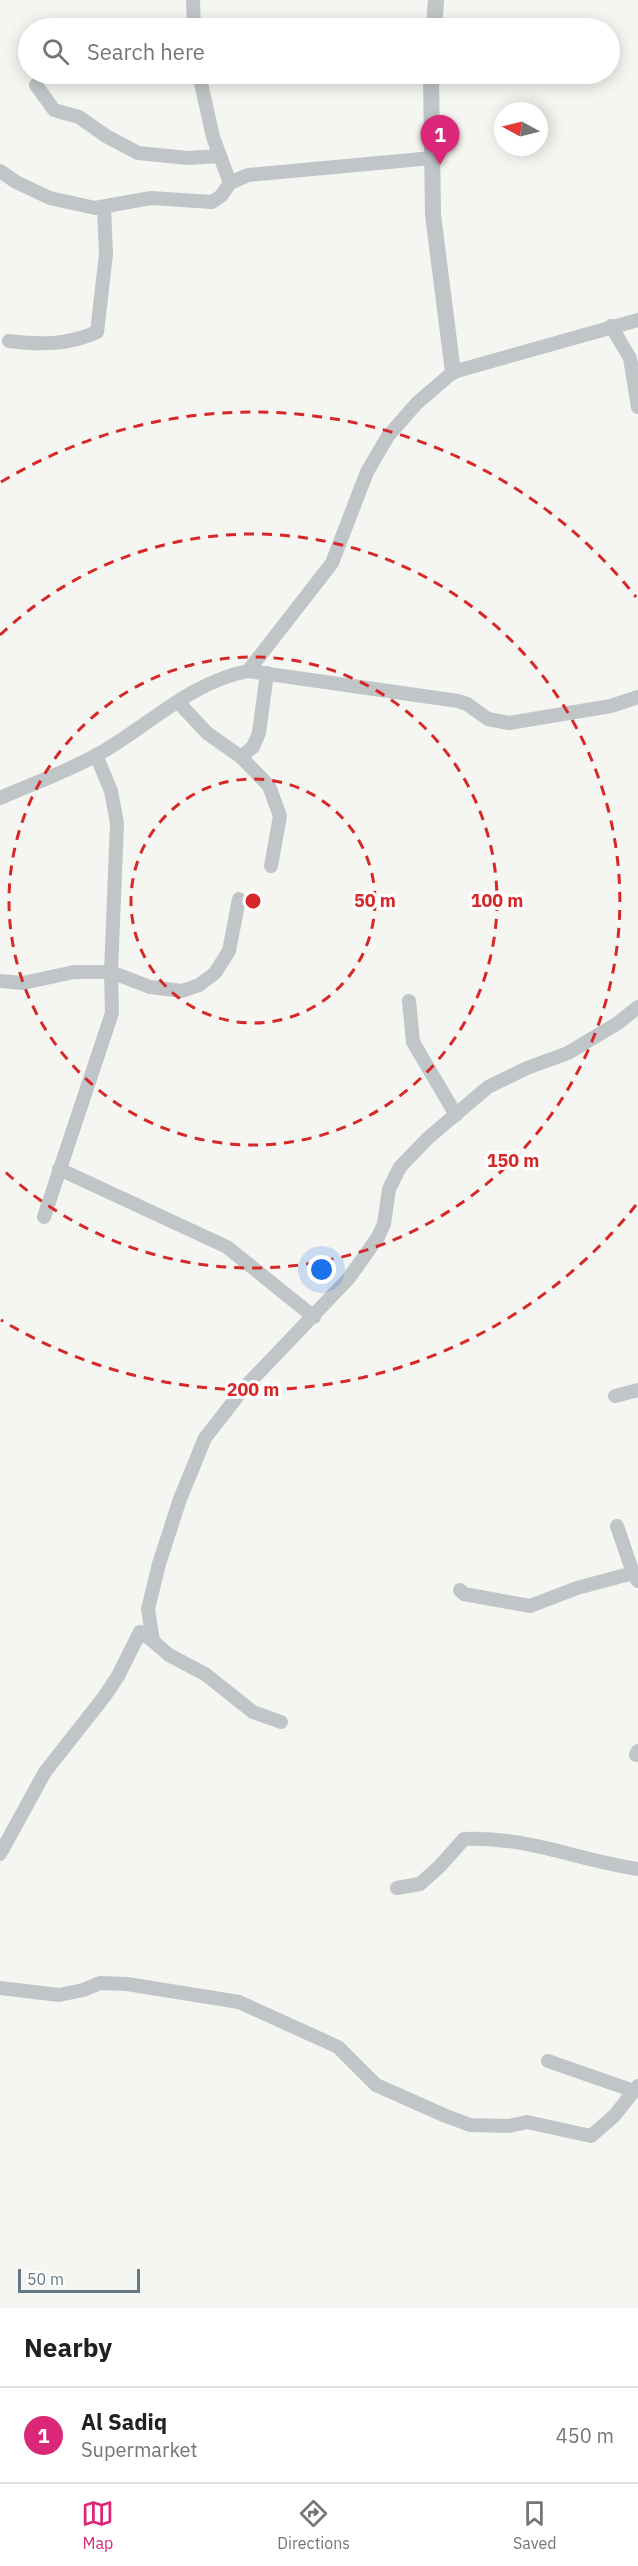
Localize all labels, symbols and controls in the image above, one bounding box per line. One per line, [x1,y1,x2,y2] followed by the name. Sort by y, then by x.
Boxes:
[18,18,620,84] search box
[39,35,72,68] icon: search
[87,37,205,66] text: Search here
[494,102,548,156] north arrow
[420,116,460,165] pin: 1
[354,889,396,912] text: 50 m
[471,889,523,912] text: 100 m
[243,891,263,911] centre of rings
[487,1149,539,1172] text: 150 m
[307,1255,336,1284] your location
[227,1378,279,1401] text: 200 m
[18,2266,140,2294] scale bar
[27,2269,64,2289] text: 50 m
[24,2330,112,2364] text: Nearby
[81,2407,167,2436] text: Al Sadiq
[38,2422,50,2449] text: 1
[556,2422,614,2449] text: 450 m
[81,2436,198,2463] text: Supermarket
[81,2497,114,2553] tab: Map
[277,2497,350,2553] tab: Directions
[513,2497,557,2553] tab: Saved

